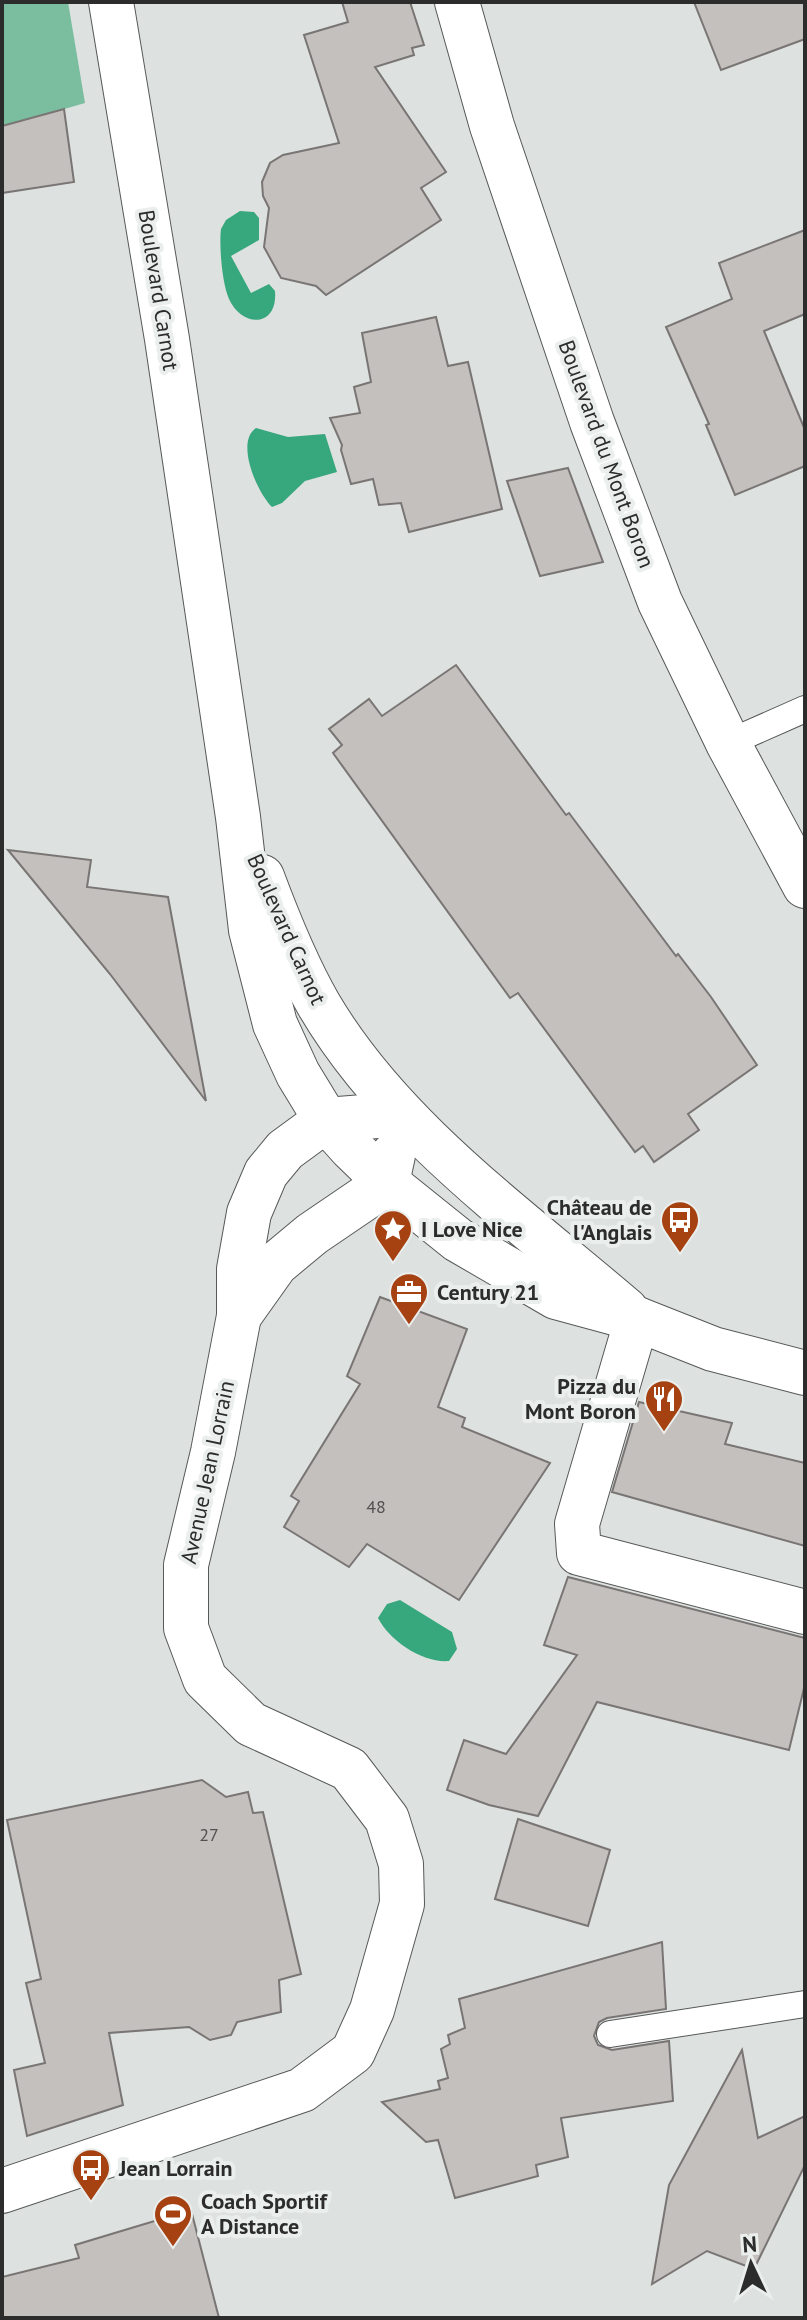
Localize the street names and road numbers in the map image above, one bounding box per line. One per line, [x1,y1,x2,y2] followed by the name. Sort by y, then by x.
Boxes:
[132,208,186,373] street label: Boulevard Carnot
[553,336,661,572] street label: Boulevard du Mont Boron
[241,849,333,1009] street label: Boulevard Carnot
[174,1378,240,1566] street label: Avenue Jean Lorrain

